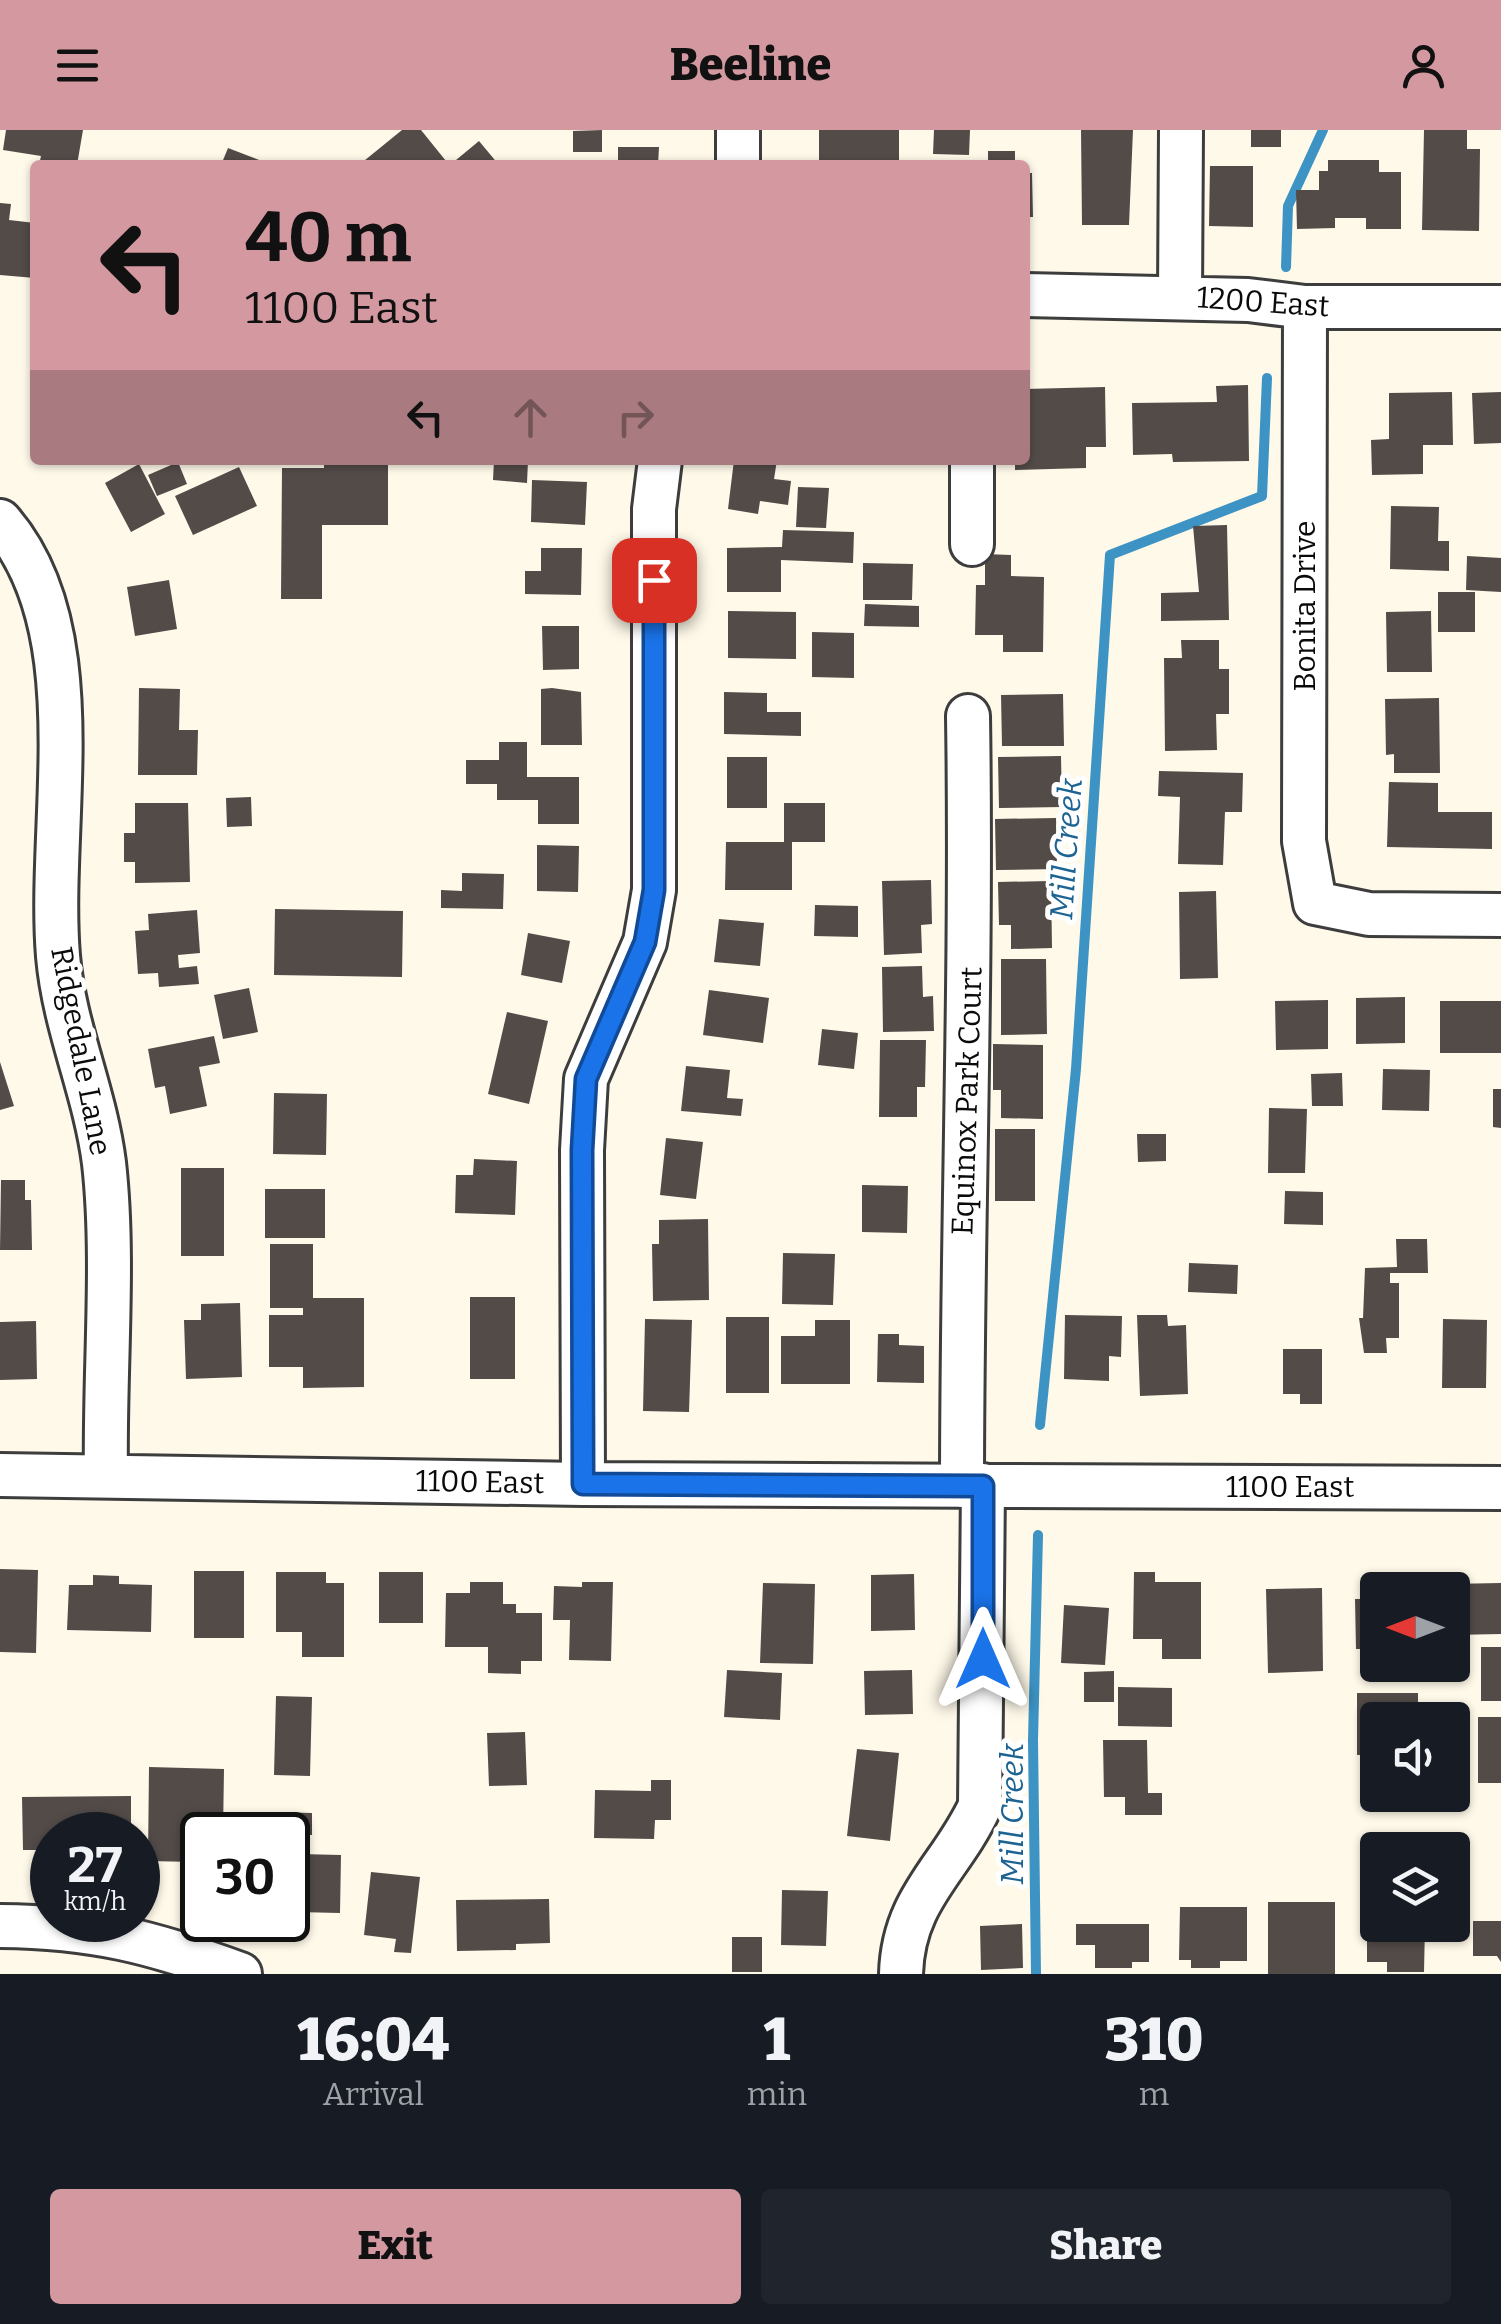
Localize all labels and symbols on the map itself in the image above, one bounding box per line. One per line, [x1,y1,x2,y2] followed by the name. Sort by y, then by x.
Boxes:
[1196,279,1331,325] street label: 1200 East
[1287,520,1323,692] street label: Bonita Drive
[612,538,697,623] pin
[1042,776,1090,921] water label: Mill Creek
[43,944,119,1158] street label: Ridgedale Lane
[944,966,990,1236] street label: Equinox Park Court
[415,1463,545,1501] street label: 1100 East
[1226,1469,1354,1505] street label: 1100 East
[1360,1572,1470,1682] north arrow
[931,1607,1035,1711] position arrow
[993,1743,1031,1885] water label: Mill Creek
[180,1812,310,1942] speed limit sign: 30

